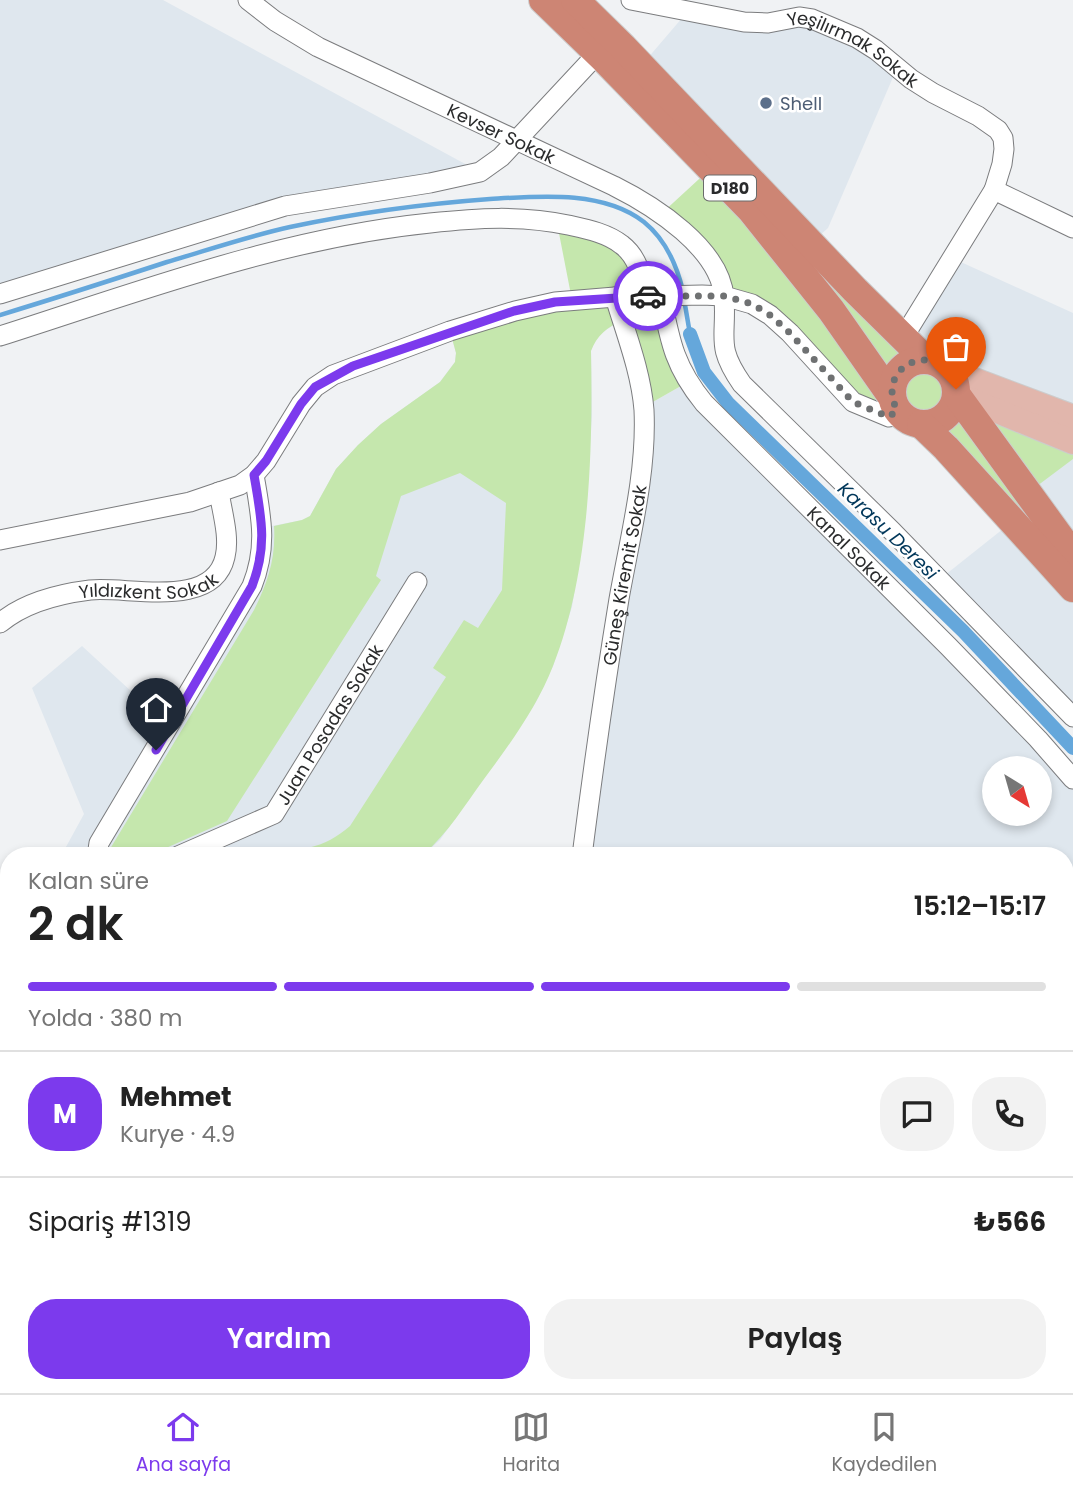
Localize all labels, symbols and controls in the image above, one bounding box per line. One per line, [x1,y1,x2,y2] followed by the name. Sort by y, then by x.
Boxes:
[785,4,924,94] street label: Yeşilırmak Sokak
[780,91,822,116] place label: Shell
[758,95,774,111] marker: Shell
[443,97,560,170] street label: Kevser Sokak
[704,176,756,200] road number: D180
[613,261,683,331] courier
[629,277,667,315] icon: car
[926,317,986,389] pin
[937,328,975,366] icon: bag
[832,476,945,586] water label: Karasu Deresi
[596,483,652,667] street label: Güneş Kiremit Sokak
[802,501,897,595] street label: Kanal Sokak
[77,566,224,605] street label: Yıldızkent Sokak
[270,639,389,810] street label: Juan Posadas Sokak
[126,678,186,750] pin
[137,689,175,727] icon: home
[982,756,1052,826] north arrow
[982,756,1052,826] map controls
[28,865,149,897] text: Kalan süre
[914,888,1046,924] text: 15:12–15:17
[28,892,123,956] text: 2 dk
[28,1002,182,1034] text: Yolda · 380 m
[880,1077,954,1151] button: chat
[972,1077,1046,1151] button: phone
[120,1079,232,1115] text: Mehmet
[53,1096,77,1132] text: M
[120,1118,235,1150] text: Kurye · 4.9
[28,1204,192,1240] text: Sipariş #1319
[974,1204,1046,1240] text: ₺566
[28,1299,530,1379] button: Yardım
[544,1299,1046,1379] button: Paylaş
[136,1408,231,1479] tab: Ana sayfa
[503,1408,560,1479] tab: Harita
[832,1408,937,1479] tab: Kaydedilen

